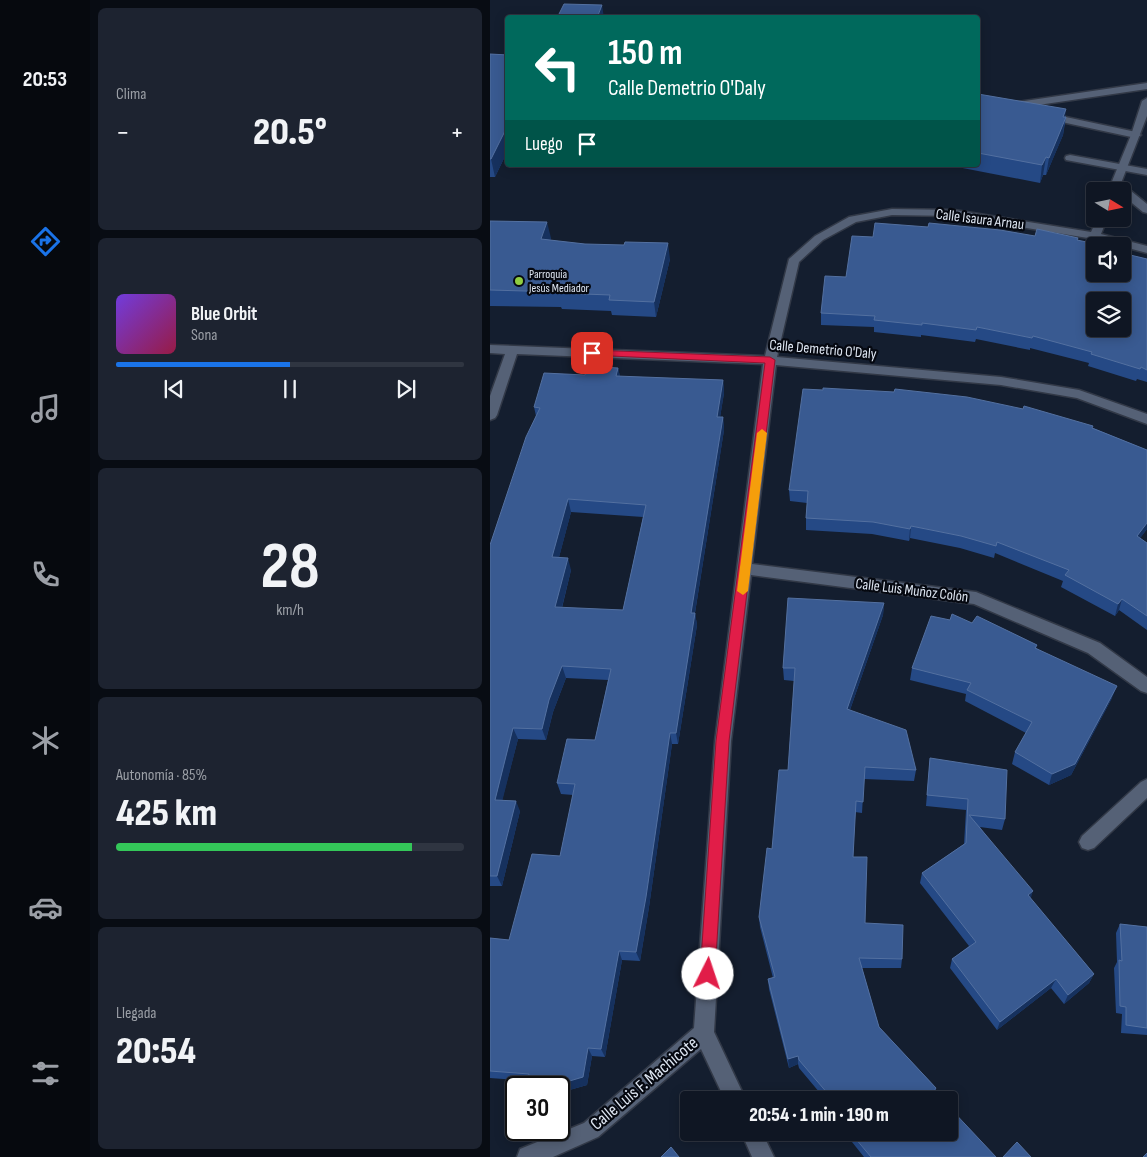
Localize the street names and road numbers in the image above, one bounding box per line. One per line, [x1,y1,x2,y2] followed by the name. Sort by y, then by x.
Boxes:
[935,205,1025,234] street label: Calle Isaura Arnau
[769,335,878,364] street label: Calle Demetrio O'Daly
[854,574,969,607] street label: Calle Luis Muñoz Colón
[586,1032,702,1134] street label: Calle Luis F. Machicote

